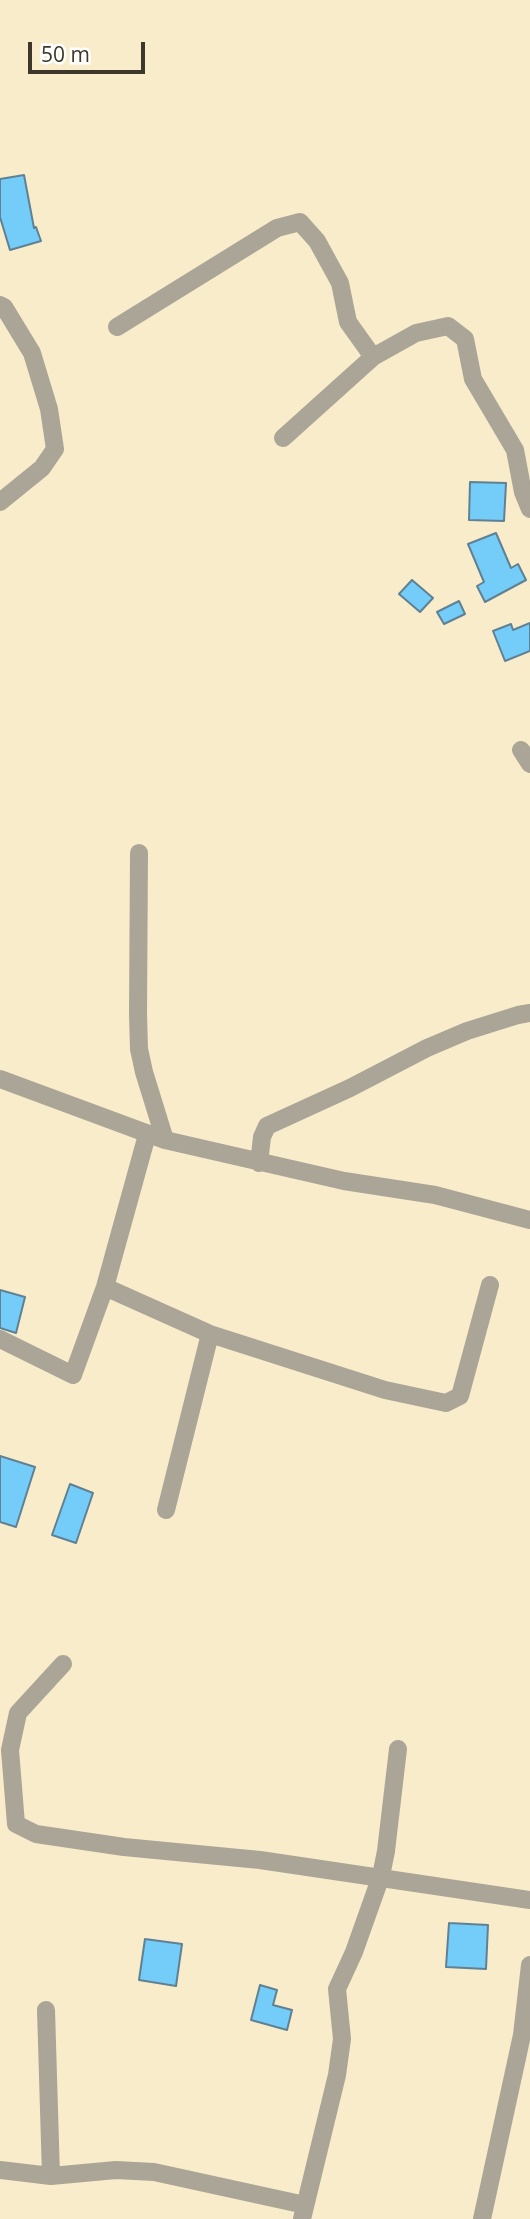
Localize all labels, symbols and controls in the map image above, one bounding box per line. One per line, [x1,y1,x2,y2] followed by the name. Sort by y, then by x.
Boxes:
[32,28,149,72] scale bar
[41,40,90,68] text: 50 m

